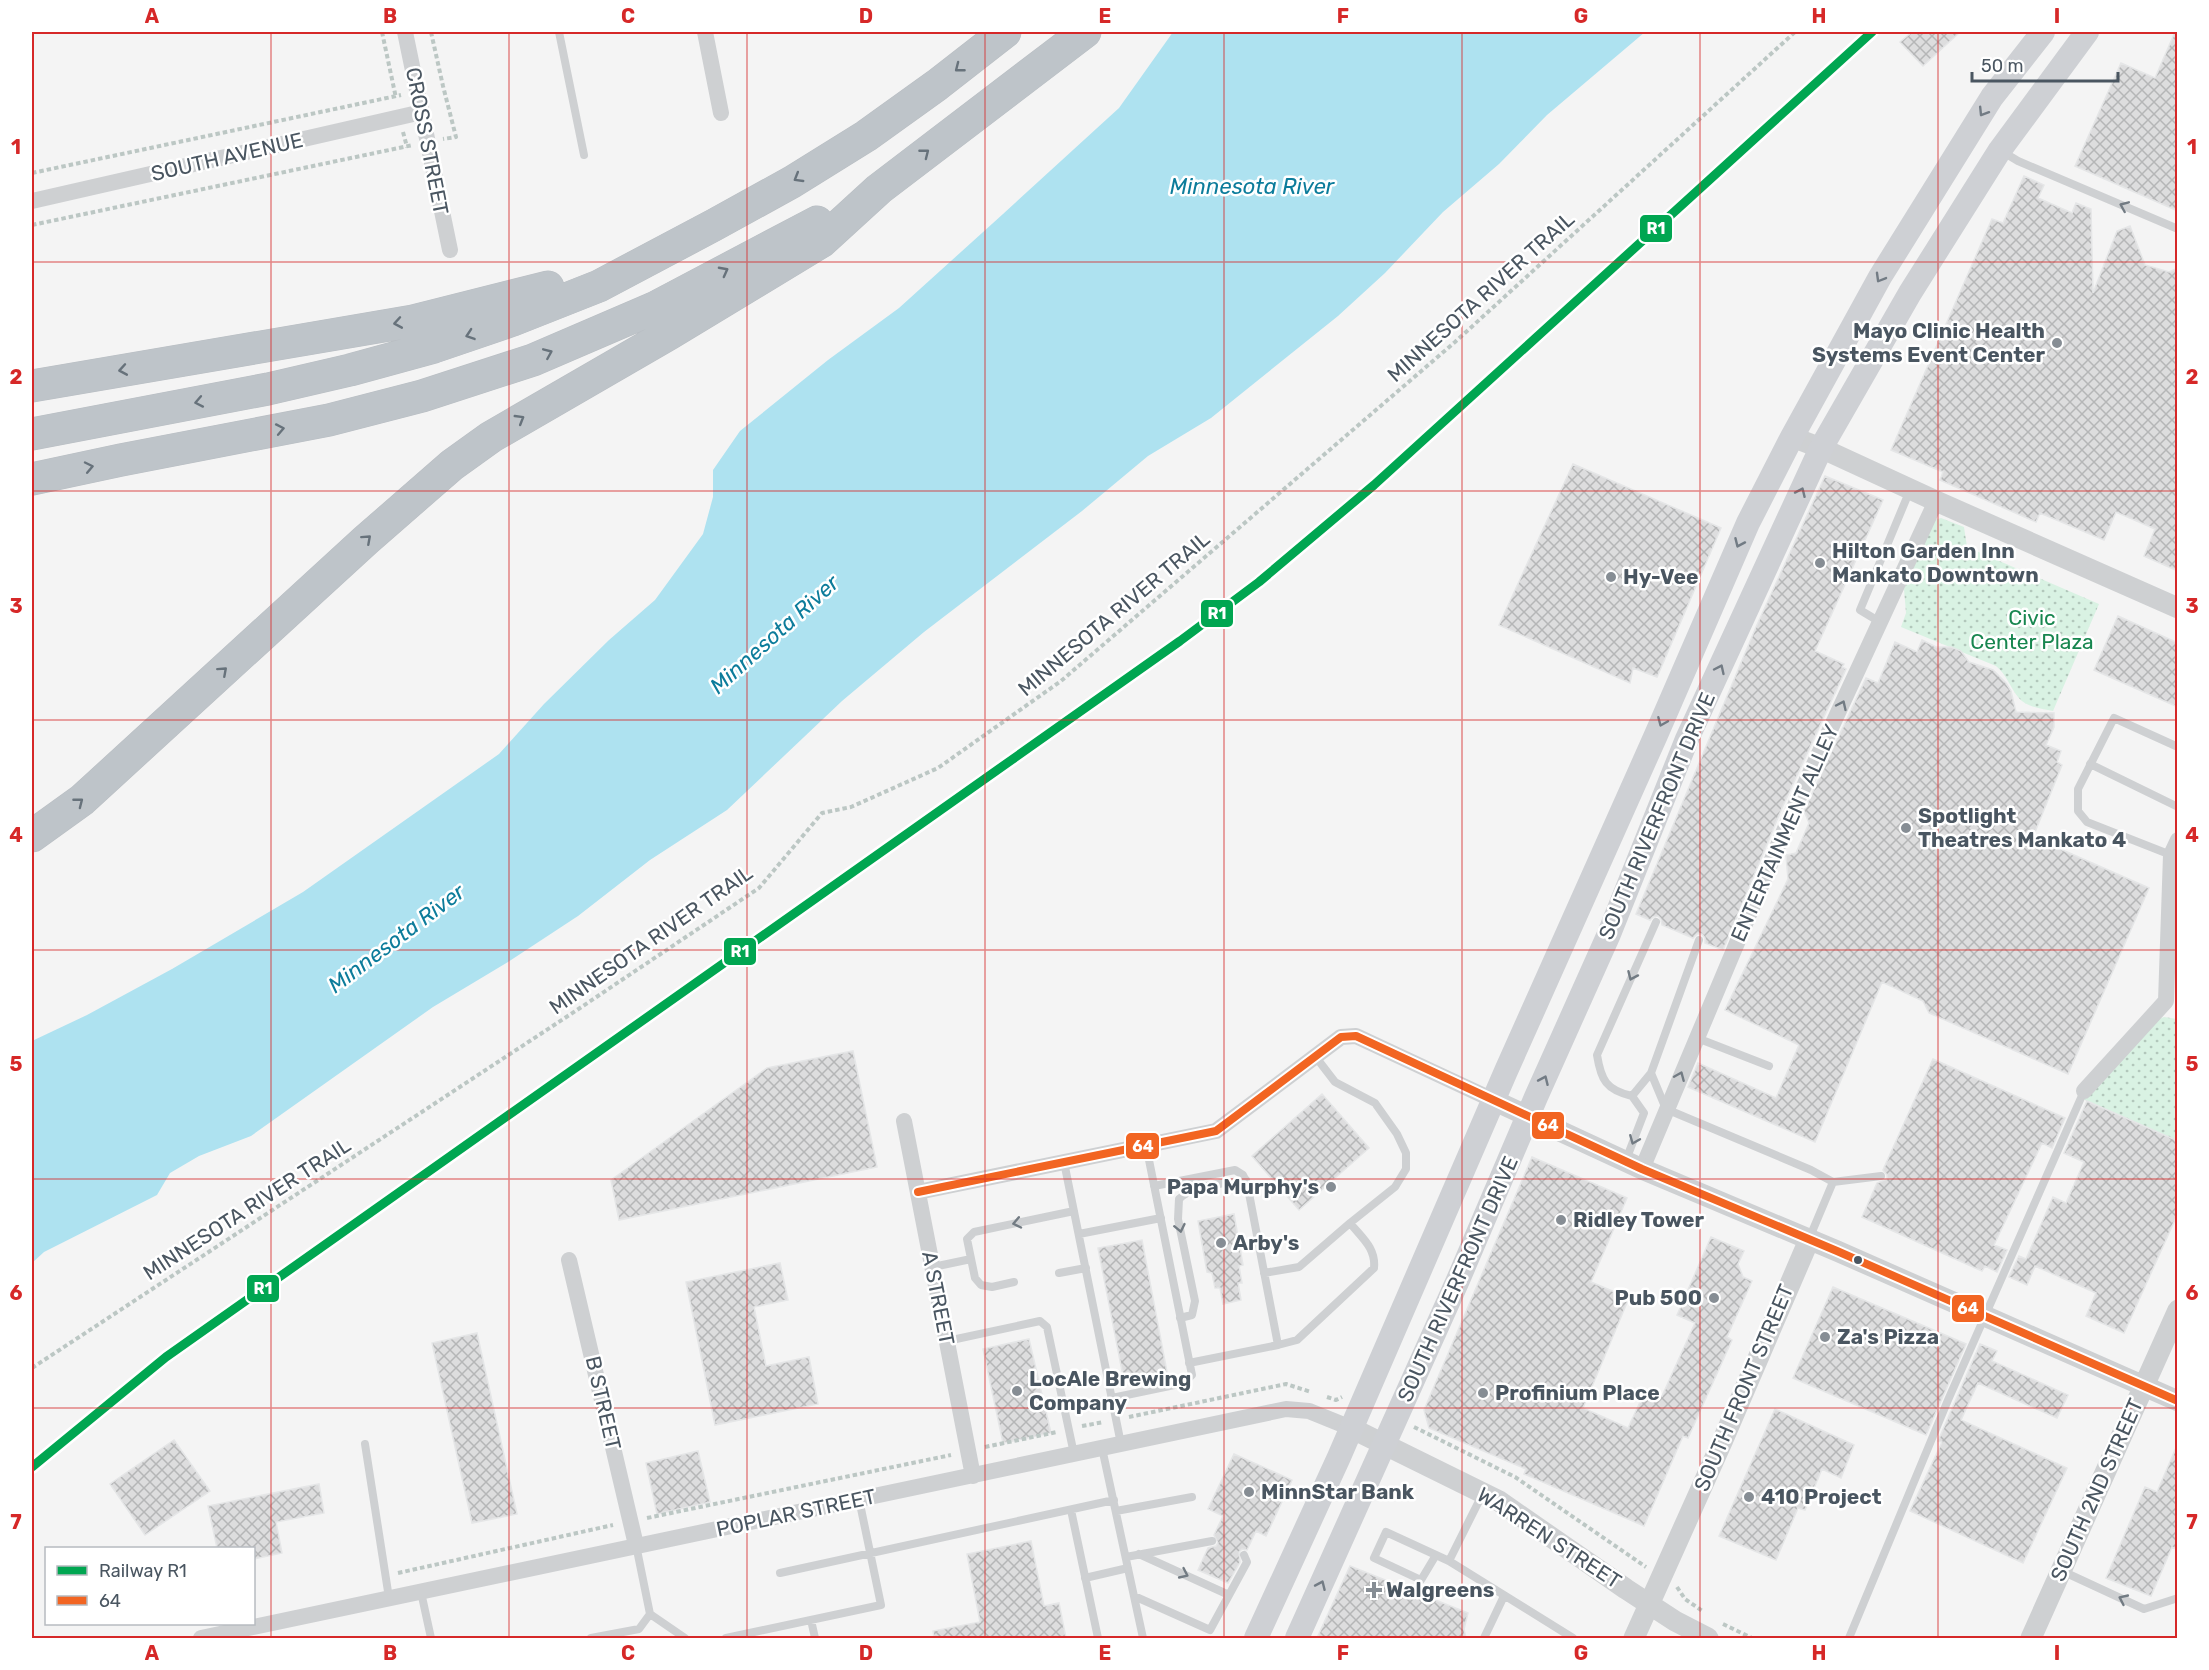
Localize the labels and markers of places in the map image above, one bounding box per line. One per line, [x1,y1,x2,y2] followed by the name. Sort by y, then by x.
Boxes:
[1812,318,2045,367] place label: Mayo Clinic Health Systems Event Center
[2050,336,2064,350] marker: Mayo Clinic Health Systems Event Center
[1832,538,2039,587] place label: Hilton Garden Inn Mankato Downtown
[1813,556,1827,570] marker: Hilton Garden Inn Mankato Downtown
[1623,564,1698,589] place label: Hy-Vee
[1604,570,1618,584] marker: Hy-Vee
[1918,803,2126,852] place label: Spotlight Theatres Mankato 4
[1899,821,1913,835] marker: Spotlight Theatres Mankato 4
[1167,1174,1319,1199] place label: Papa Murphy's
[1324,1180,1338,1194] marker: Papa Murphy's
[1573,1207,1704,1232] place label: Ridley Tower
[1554,1213,1568,1227] marker: Ridley Tower
[1233,1230,1299,1255] place label: Arby's
[1214,1236,1228,1250] marker: Arby's
[1852,1254,1864,1266] unlabelled marker
[1614,1285,1702,1310] place label: Pub 500
[1707,1291,1721,1305] marker: Pub 500
[1837,1324,1939,1349] place label: Za's Pizza
[1818,1330,1832,1344] marker: Za's Pizza
[1029,1366,1191,1415] place label: LocAle Brewing Company
[1495,1380,1660,1405] place label: Profinium Place
[1010,1384,1024,1398] marker: LocAle Brewing Company
[1476,1386,1490,1400] marker: Profinium Place
[1261,1479,1415,1504] place label: MinnStar Bank
[1761,1484,1882,1509] place label: 410 Project
[1242,1485,1256,1499] marker: MinnStar Bank
[1742,1490,1756,1504] marker: 410 Project
[1386,1577,1494,1602] place label: Walgreens
[1367,1583,1381,1597] marker: Walgreens

